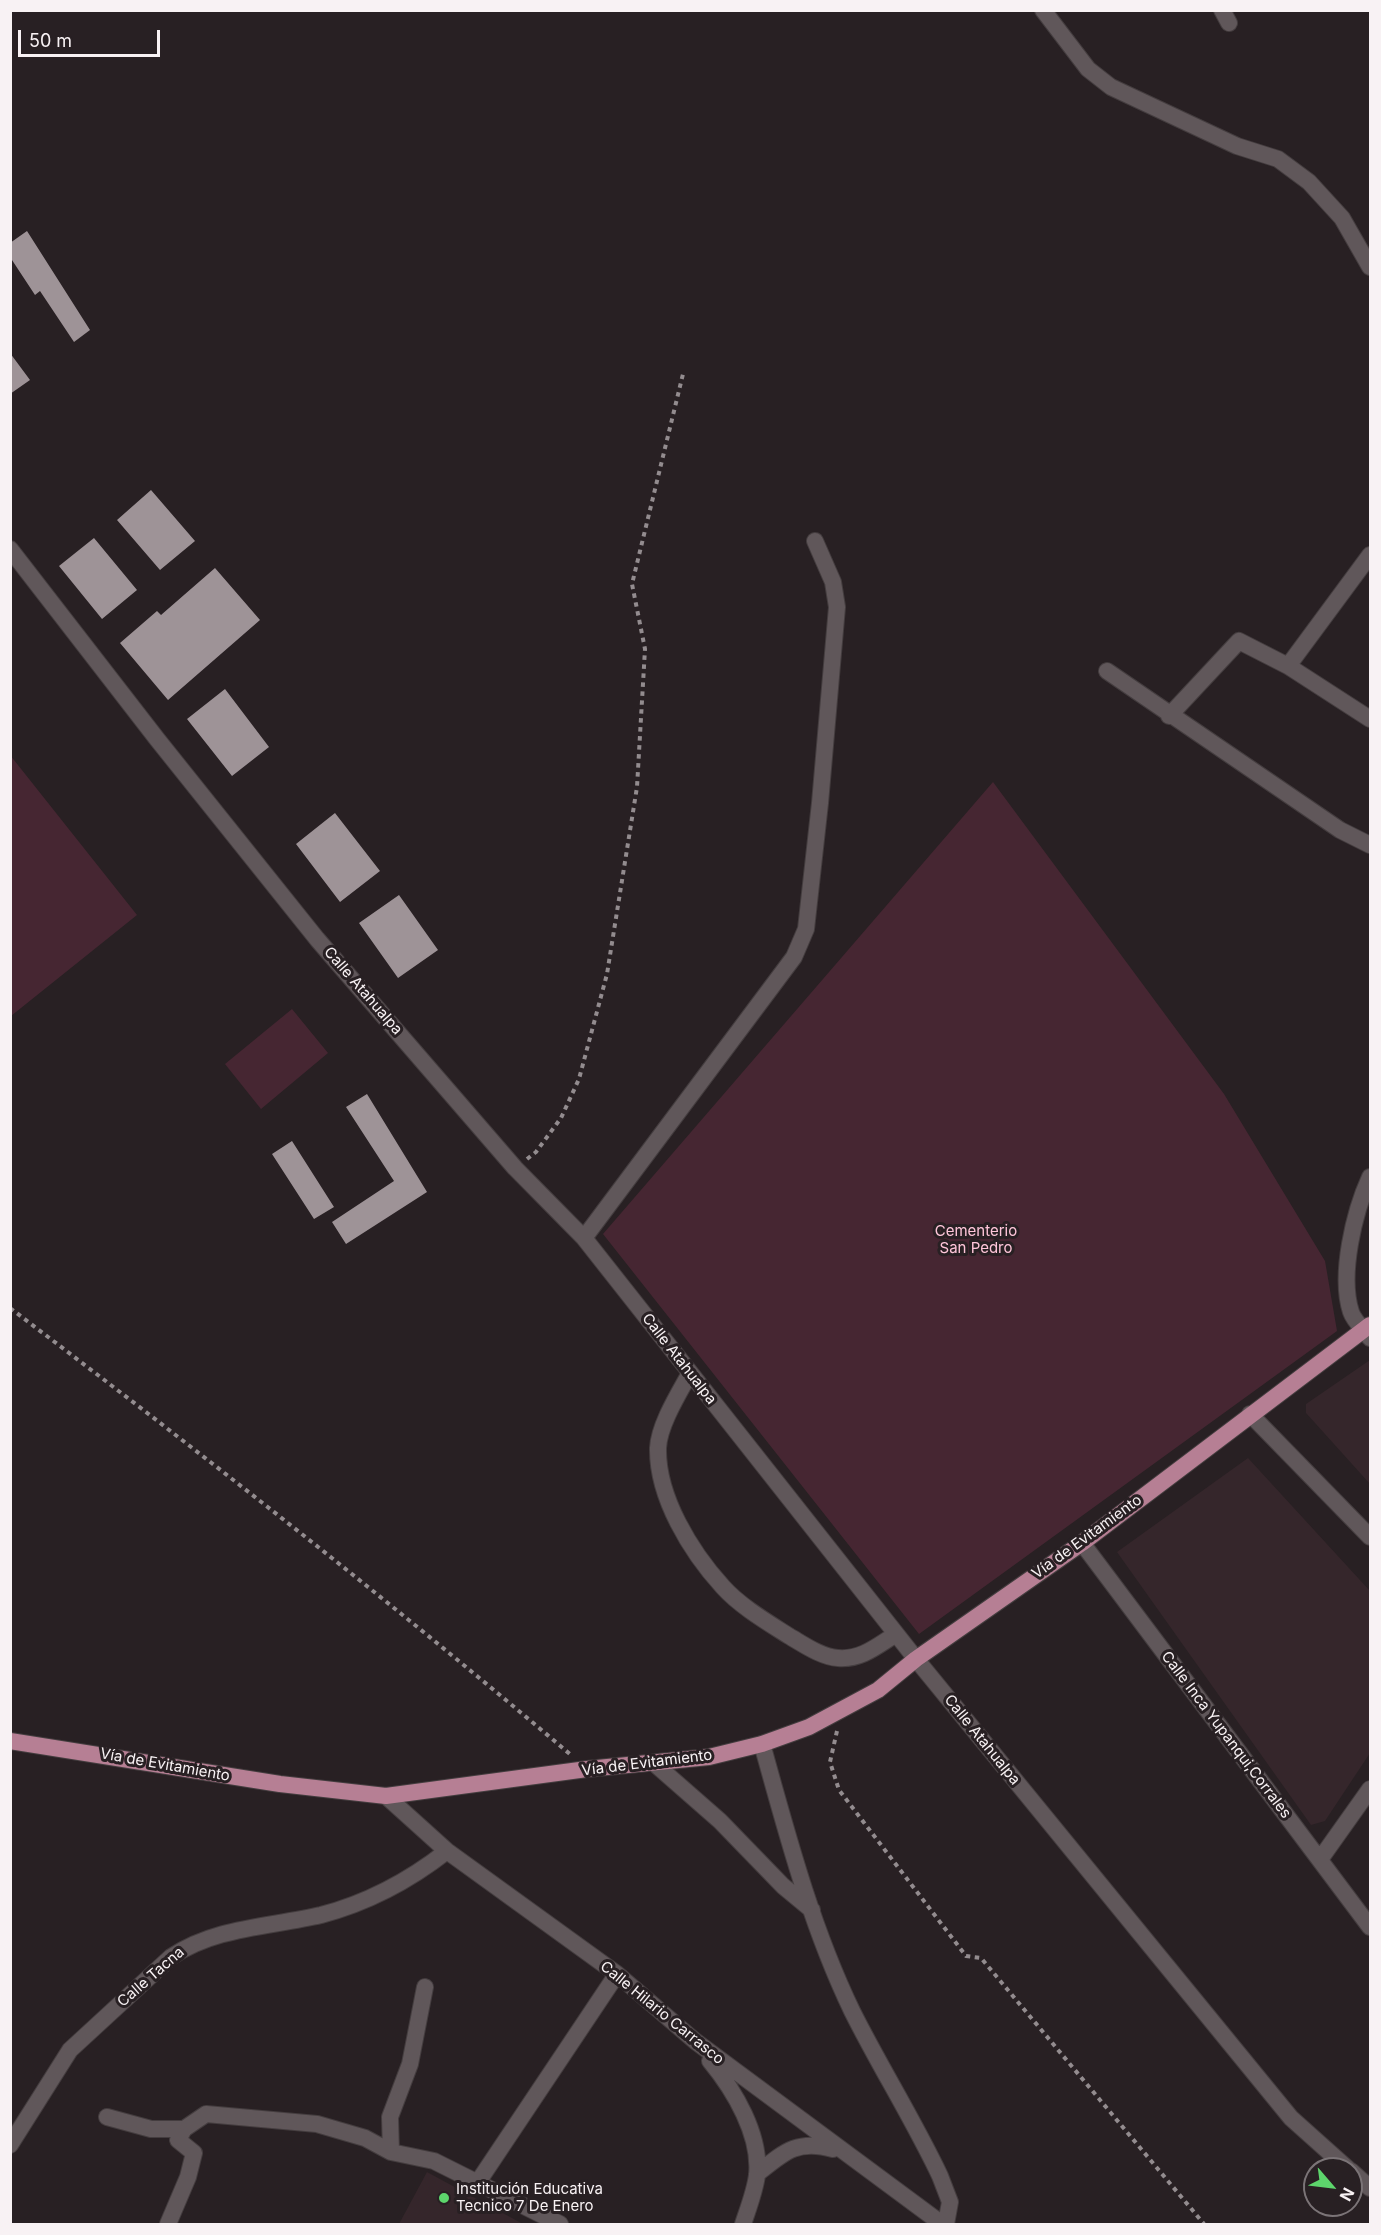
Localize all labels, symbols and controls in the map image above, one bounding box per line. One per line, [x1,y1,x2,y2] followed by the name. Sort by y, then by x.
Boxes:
[21,18,164,56] scale bar
[29,30,72,51] text: 50 m
[320,943,406,1039] street label: Calle Atahualpa
[935,1222,1017,1257] park label: Cementerio San Pedro
[638,1310,720,1408] street label: Calle Atahualpa
[1029,1491,1145,1583] street label: Vía de Evitamiento
[1157,1648,1295,1822] street label: Calle Inca Yupanqui,Corrales
[940,1691,1024,1789] street label: Calle Atahualpa
[99,1745,231,1785] street label: Vía de Evitamiento
[581,1746,713,1780] street label: Vía de Evitamiento
[114,1943,188,2011] street label: Calle Tacna
[597,1958,727,2068] street label: Calle Hilario Carrasco
[1303,2157,1363,2217] north arrow
[456,2180,603,2215] place label: Institución Educativa Tecnico 7 De Enero
[1335,2184,1359,2205] text: N
[437,2191,451,2205] marker: Institución Educativa Tecnico 7 De Enero

